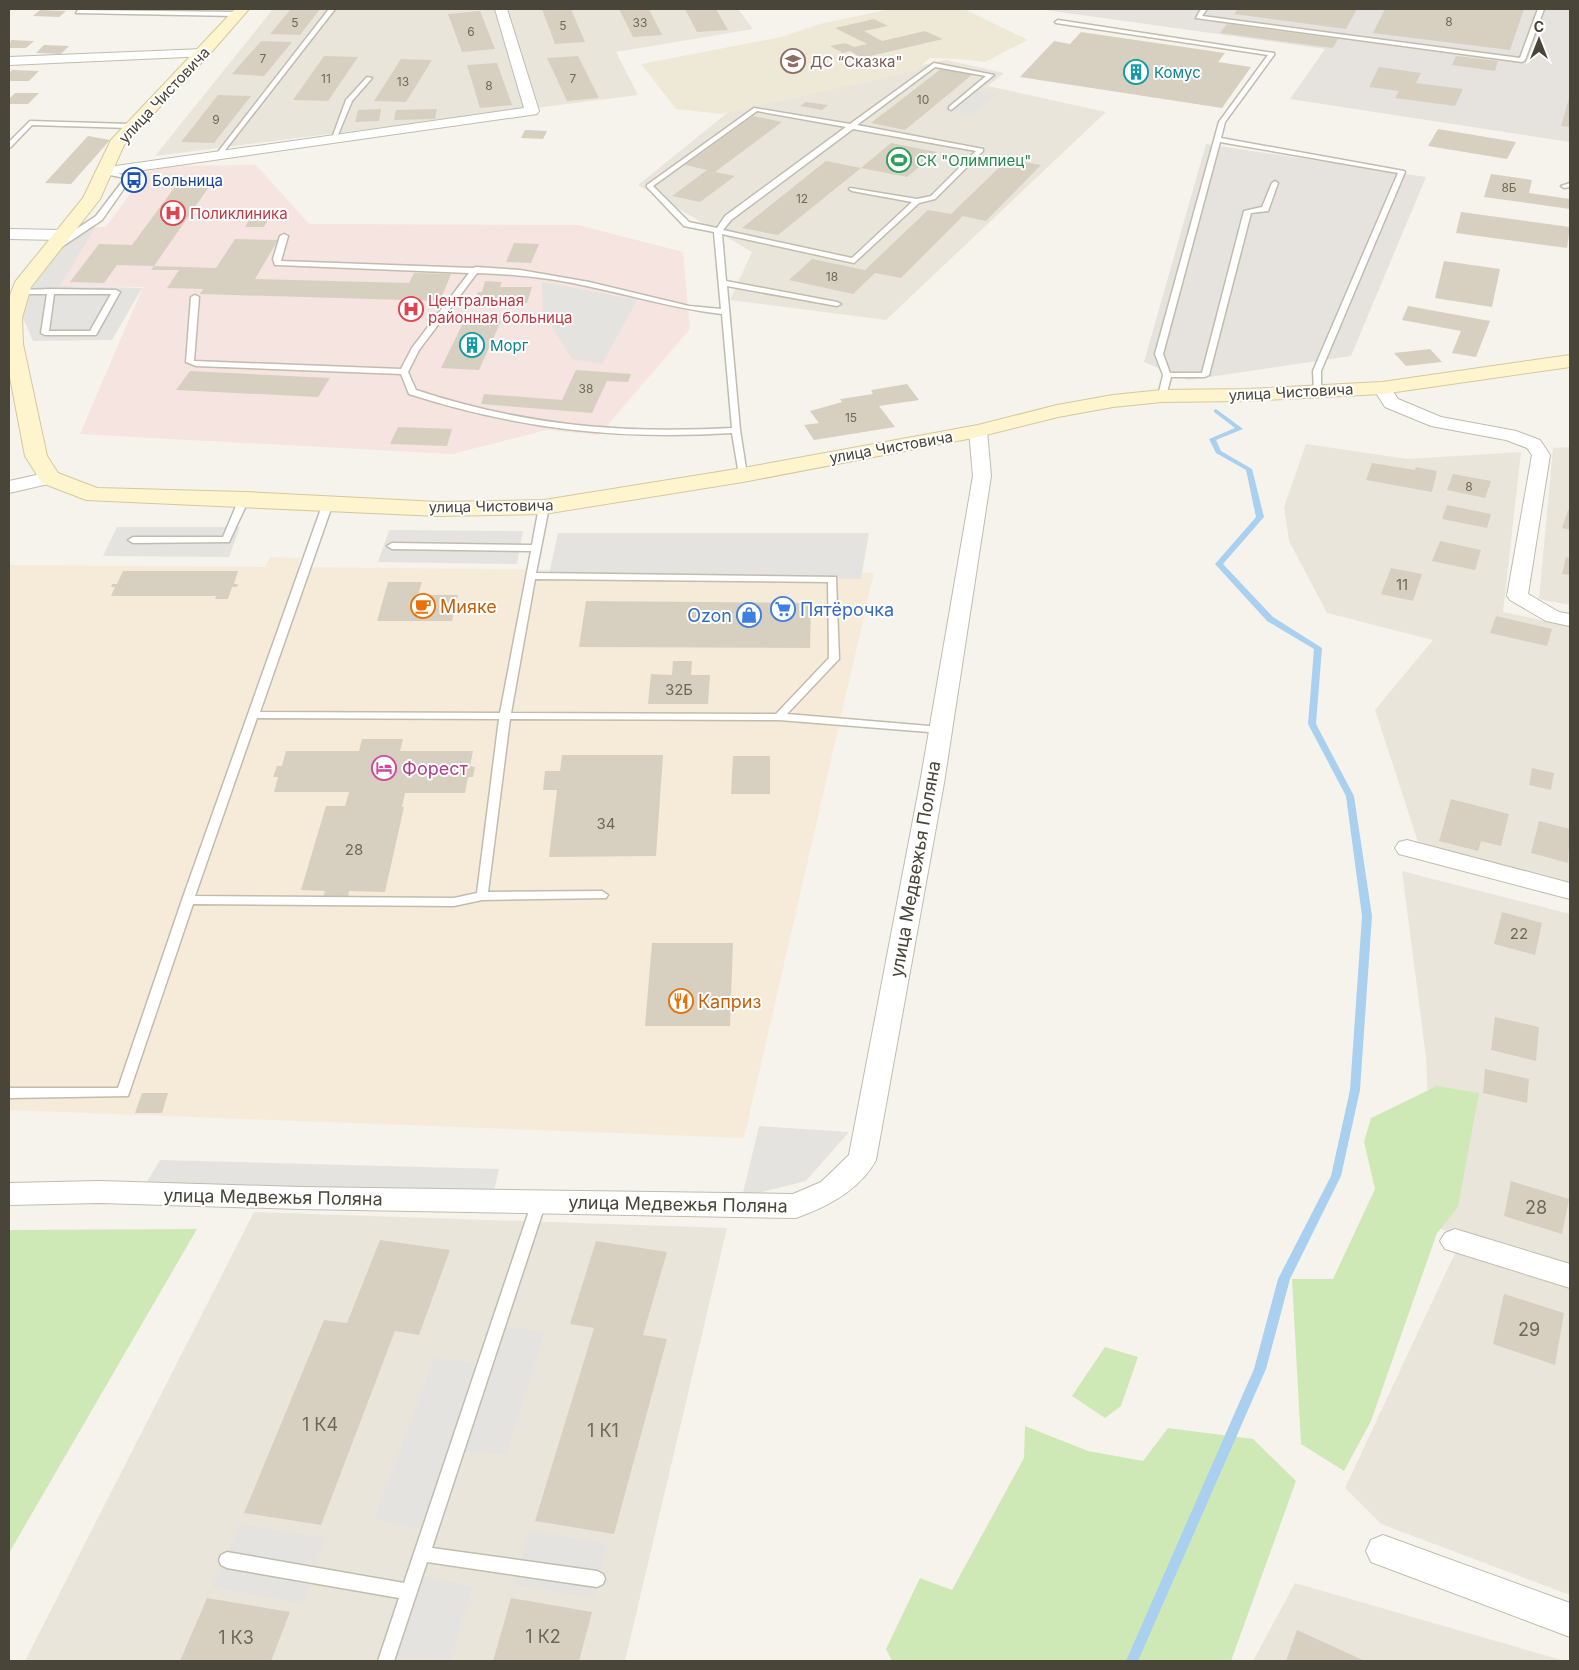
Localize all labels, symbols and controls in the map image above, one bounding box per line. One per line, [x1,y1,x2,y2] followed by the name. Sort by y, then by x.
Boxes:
[1445,14,1453,29] house number: 8
[291,15,299,30] house number: 5
[633,15,647,30] house number: 33
[1514,15,1564,65] north arrow
[559,18,567,33] house number: 5
[1534,18,1544,35] text: С
[467,24,475,39] house number: 6
[114,43,214,147] street label: улица Чистовича
[780,48,806,74] school or university icon: ДС “Сказка"
[260,51,267,66] house number: 7
[810,52,903,71] place label: ДС “Сказка"
[1123,59,1149,85] building icon: Комус
[1154,63,1201,82] place label: Комус
[321,71,331,86] house number: 11
[570,71,577,86] house number: 7
[397,74,409,89] house number: 13
[485,78,493,93] house number: 8
[917,92,929,107] house number: 10
[212,112,220,127] house number: 9
[886,147,912,173] sports icon: СК "Олимпиец"
[916,151,1031,170] place label: СК "Олимпиец"
[121,167,147,193] bus stop icon: Больница
[152,171,223,190] place label: Больница
[1501,180,1517,195] house number: 8Б
[796,191,808,206] house number: 12
[160,200,186,226] hospital icon: Поликлиника
[190,204,288,223] place label: Поликлиника
[826,269,838,284] house number: 18
[428,291,572,327] place label: Центральная районная больница
[398,296,424,322] hospital icon: Центральная районная больница
[459,332,485,358] building icon: Морг
[490,336,529,355] place label: Морг
[1228,379,1354,405] street label: улица Чистовича
[579,381,593,396] house number: 38
[845,410,857,425] house number: 15
[828,427,954,467] street label: улица Чистовича
[1465,479,1473,494] house number: 8
[428,495,554,517] street label: улица Чистовича
[1396,575,1408,594] house number: 11
[410,593,436,619] cafe icon: Мияке
[440,596,497,617] place label: Мияке
[770,596,796,622] supermarket icon: Пятёрочка
[800,599,894,620] place label: Пятёрочка
[736,602,762,628] shop icon: Ozon
[687,605,732,626] place label: Ozon
[665,680,693,699] house number: 32Б
[371,755,397,781] hotel icon: Форест
[402,758,468,779] place label: Форест
[886,759,944,979] street label: улица Медвежья Поляна
[597,814,615,833] house number: 34
[345,840,363,859] house number: 28
[1510,924,1528,943] house number: 22
[668,988,694,1014] restaurant icon: Каприз
[698,991,761,1012] place label: Каприз
[163,1185,383,1209] street label: улица Медвежья Поляна
[568,1192,788,1216] street label: улица Медвежья Поляна
[1525,1197,1547,1218] house number: 28
[1518,1319,1540,1340] house number: 29
[302,1414,338,1435] house number: 1 К4
[587,1420,619,1441] house number: 1 К1
[525,1626,561,1647] house number: 1 К2
[218,1627,254,1648] house number: 1 К3

